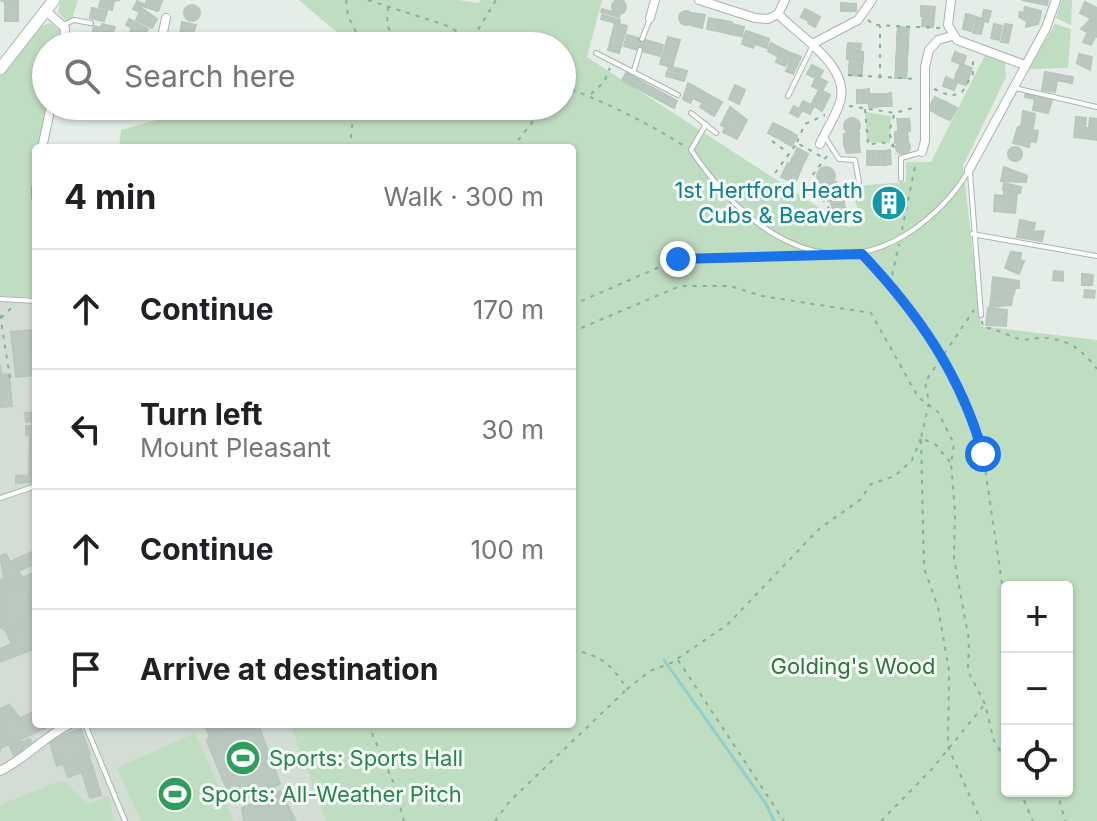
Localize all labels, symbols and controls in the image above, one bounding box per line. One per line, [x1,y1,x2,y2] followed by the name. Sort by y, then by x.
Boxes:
[32,32,576,120] search box
[60,54,104,98] icon: search
[124,58,296,94] text: Search here
[64,176,156,217] text: 4 min
[674,177,863,228] place label: 1st Hertford Heath Cubs & Beavers
[383,181,544,212] text: Walk · 300 m
[870,184,908,222] building icon: 1st Hertford Heath Cubs & Beavers
[660,241,696,277] route end
[64,287,108,331] icon: ahead
[140,291,274,327] text: Continue
[473,294,544,325] text: 170 m
[140,396,262,432] text: Turn left
[64,407,108,451] icon: left
[481,414,544,445] text: 30 m
[140,432,331,463] text: Mount Pleasant
[965,436,1001,472] route start
[64,527,108,571] icon: ahead
[140,531,274,567] text: Continue
[471,534,544,565] text: 100 m
[1001,581,1073,797] map controls
[1001,581,1073,653] button: +
[64,647,108,691] icon: arrive
[140,651,438,687] text: Arrive at destination
[770,653,936,679] park label: Golding's Wood
[1001,653,1073,725] button: −
[1001,725,1073,797] button: locate
[224,739,262,777] sports icon: Sports: Sports Hall
[269,745,463,771] place label: Sports: Sports Hall
[156,775,194,813] sports icon: Sports: All-Weather Pitch
[201,781,462,807] place label: Sports: All-Weather Pitch

